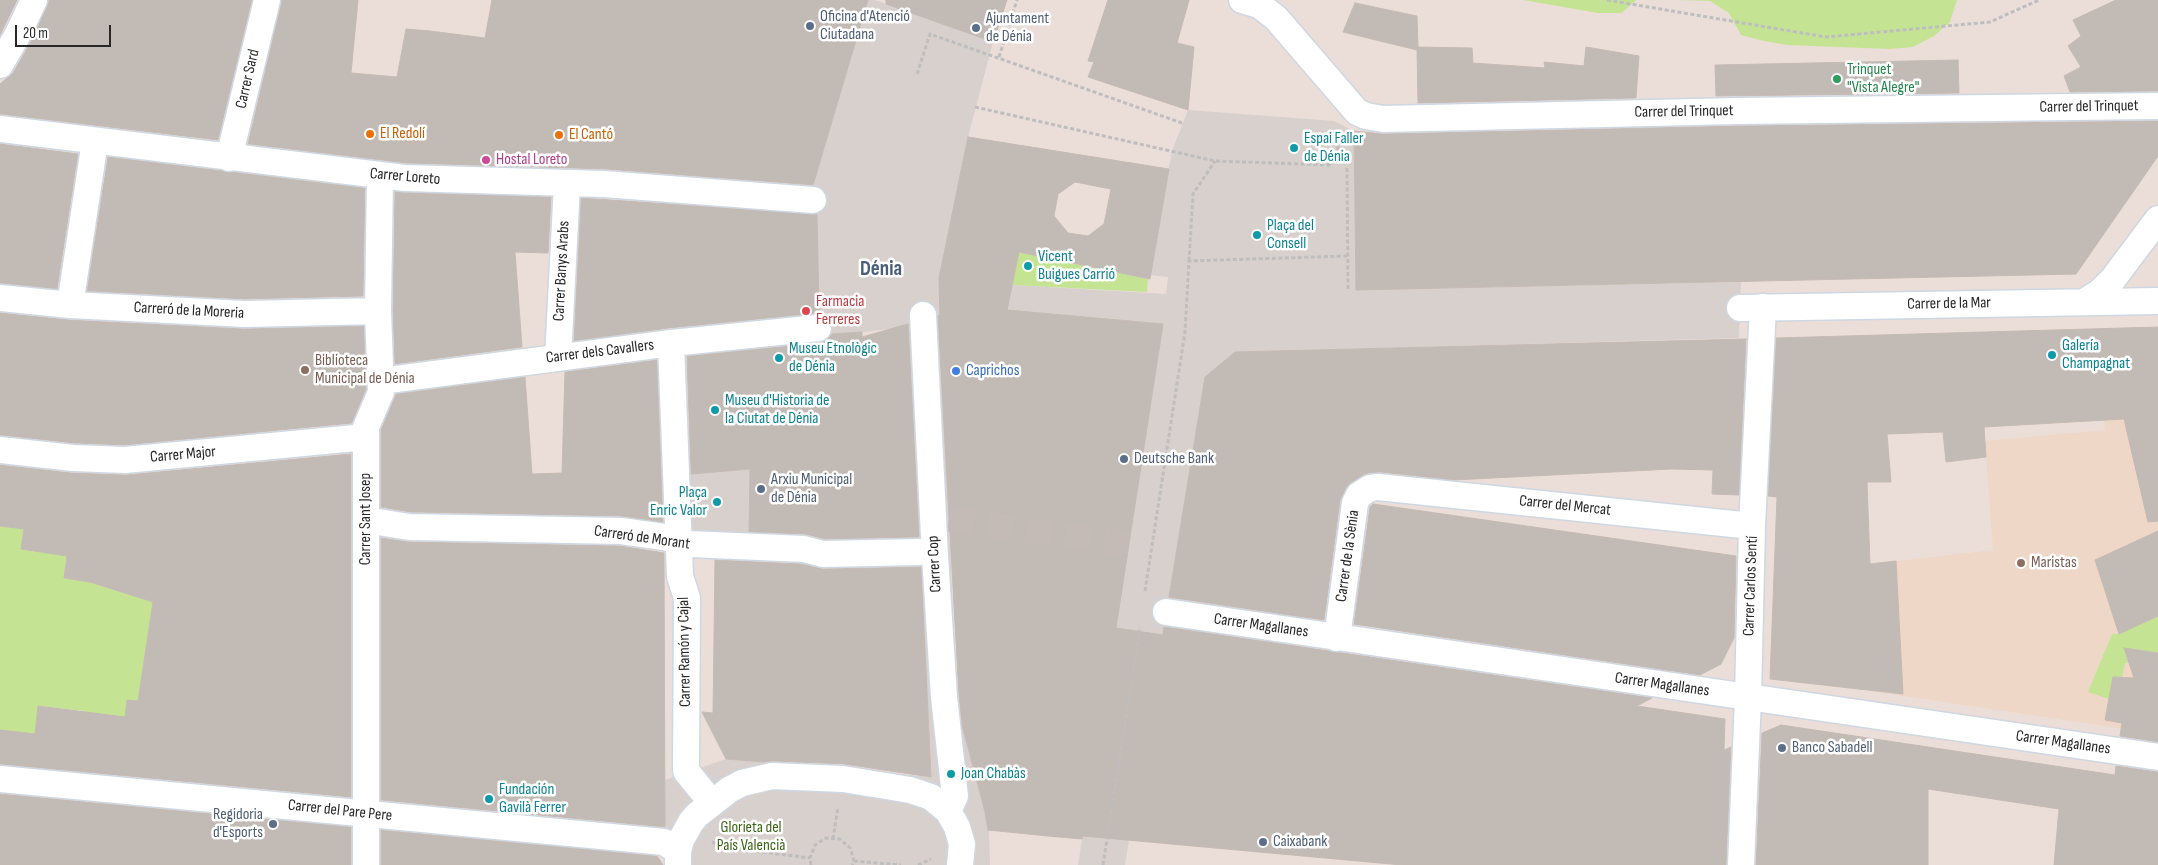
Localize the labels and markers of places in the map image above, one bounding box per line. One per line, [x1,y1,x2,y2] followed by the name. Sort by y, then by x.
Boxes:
[820,7,910,45] place label: Oficina d'Atenció Ciutadana
[986,9,1049,47] place label: Ajuntament de Dénia
[804,20,816,32] marker: Oficina d'Atenció Ciutadana
[970,22,982,34] marker: Ajuntament de Dénia
[1847,60,1919,98] place label: Trinquet "Vista Alegre"
[1831,73,1843,85] marker: Trinquet "Vista Alegre"
[380,124,425,144] place label: El Redolí
[569,125,613,145] place label: El Cantó
[364,128,376,140] marker: El Redolí
[553,129,565,141] marker: El Cantó
[1304,129,1364,167] place label: Espai Faller de Dénia
[1288,142,1300,154] marker: Espai Faller de Dénia
[496,150,567,170] place label: Hostal Loreto
[480,154,492,166] marker: Hostal Loreto
[1267,216,1314,254] place label: Plaça del Consell
[1251,229,1263,241] marker: Plaça del Consell
[1038,247,1115,285] place label: Vicent Buigues Carrió
[1022,260,1034,272] marker: Vicent Buigues Carrió
[816,292,864,330] place label: Farmacia Ferreres
[800,305,812,317] marker: Farmacia Ferreres
[2062,336,2130,374] place label: Galería Champagnat
[789,339,877,377] place label: Museu Etnològic de Dénia
[2046,349,2058,361] marker: Galería Champagnat
[315,351,415,389] place label: Biblioteca Municipal de Dénia
[773,352,785,364] marker: Museu Etnològic de Dénia
[966,361,1019,381] place label: Caprichos
[299,364,311,376] marker: Biblioteca Municipal de Dénia
[950,365,962,377] marker: Caprichos
[725,391,829,429] place label: Museu d'Historia de la Ciutat de Dénia
[709,404,721,416] marker: Museu d'Historia de la Ciutat de Dénia
[1134,449,1214,469] place label: Deutsche Bank
[1118,453,1130,465] marker: Deutsche Bank
[771,470,852,508] place label: Arxiu Municipal de Dénia
[650,483,707,521] place label: Plaça Enric Valor
[755,483,767,495] marker: Arxiu Municipal de Dénia
[711,496,723,508] marker: Plaça Enric Valor
[2031,553,2077,573] place label: Maristas
[2015,557,2027,569] marker: Maristas
[1792,738,1873,758] place label: Banco Sabadell
[1776,742,1788,754] marker: Banco Sabadell
[961,764,1026,784] place label: Joan Chabàs
[945,768,957,780] marker: Joan Chabàs
[499,780,566,818] place label: Fundación Gavilà Ferrer
[483,793,495,805] marker: Fundación Gavilà Ferrer
[213,805,263,843] place label: Regidoria d'Esports
[267,818,279,830] marker: Regidoria d'Esports
[1273,832,1327,852] place label: Caixabank
[1257,836,1269,848] marker: Caixabank

